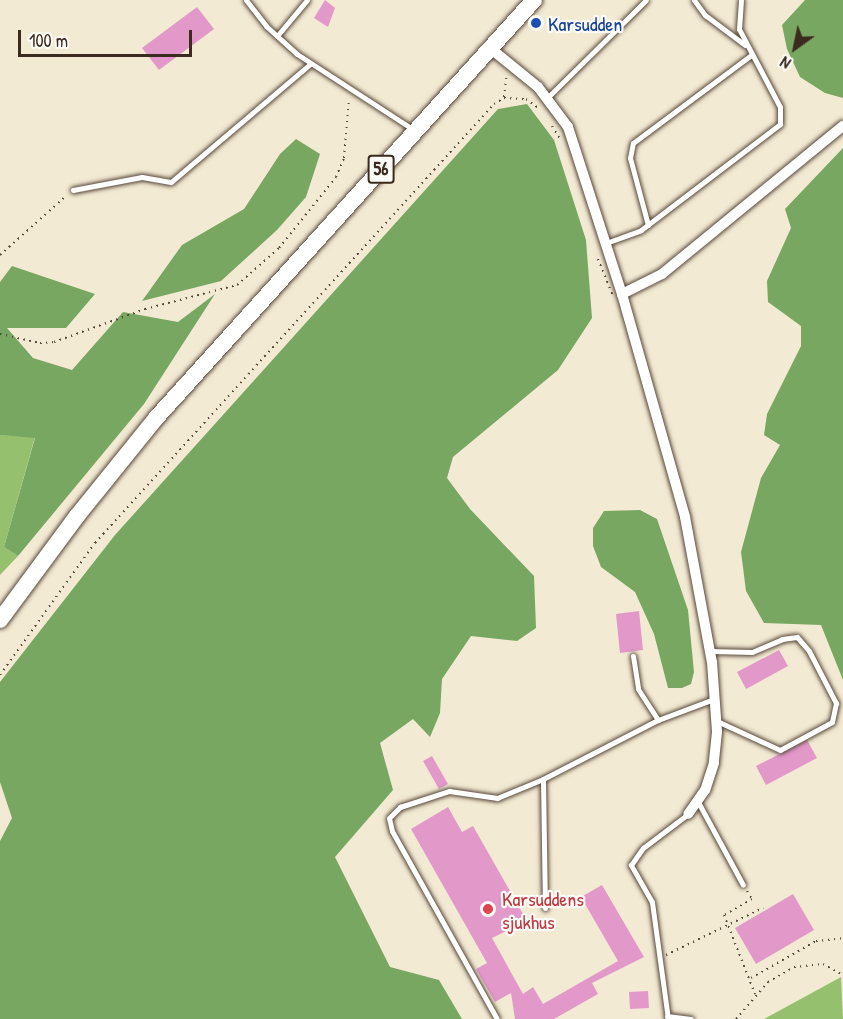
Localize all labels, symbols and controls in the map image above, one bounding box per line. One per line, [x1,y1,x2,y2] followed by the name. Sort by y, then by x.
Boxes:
[548,11,622,35] place label: Karsudden
[529,16,543,30] marker: Karsudden
[21,18,195,56] scale bar
[765,18,825,78] north arrow
[29,28,68,53] text: 100 m
[776,52,795,75] text: N
[368,154,394,184] road number: 56
[502,886,584,933] place label: Karsuddens sjukhus
[479,900,497,918] marker: Karsuddens sjukhus

